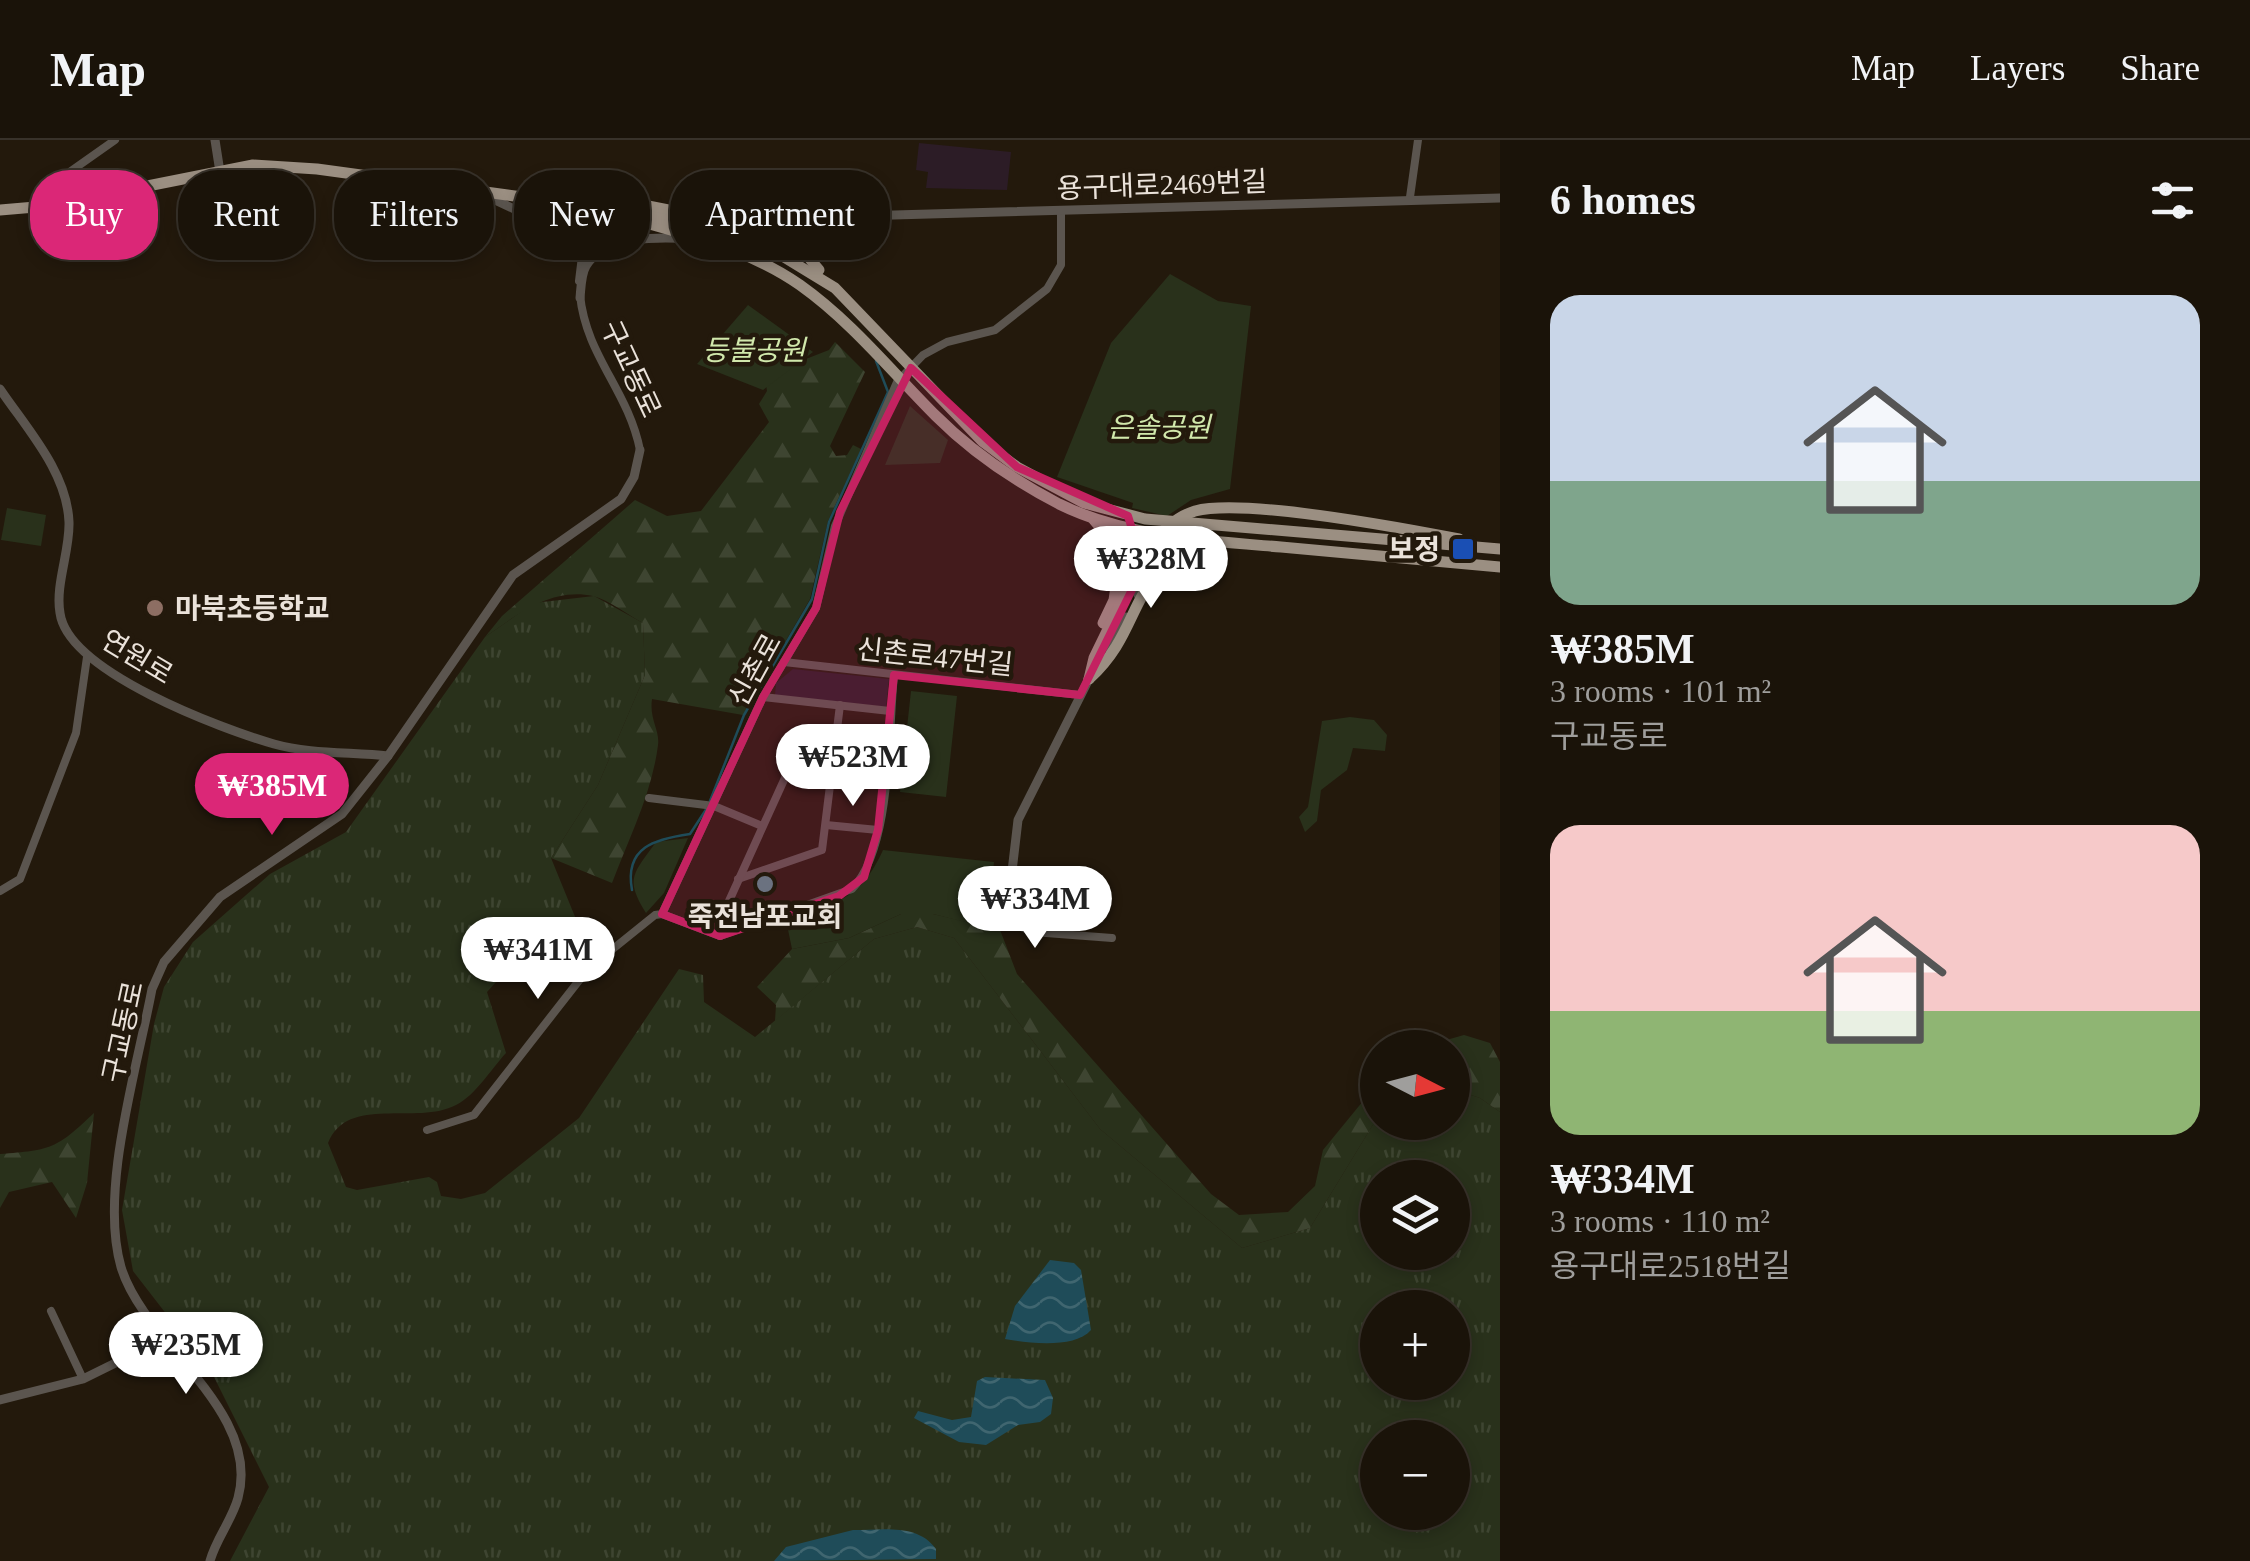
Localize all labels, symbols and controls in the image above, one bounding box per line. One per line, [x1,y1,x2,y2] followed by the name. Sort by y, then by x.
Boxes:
[50,43,146,96] text: Map
[1851,49,1915,88] text: Map
[1970,49,2065,88] text: Layers
[2120,49,2200,88] text: Share
[1056,166,1268,204] street label: 용구대로2469번길
[30,170,158,260] chip: Buy
[178,170,314,260] chip: Rent
[334,170,494,260] chip: Filters
[514,170,650,260] chip: New
[670,170,890,260] chip: Apartment
[2145,173,2200,228] icon: filters
[1550,177,1696,223] text: 6 homes
[595,316,667,422] street label: 구교동로
[702,335,808,366] park label: 등불공원
[1785,360,1965,540] icon: home
[1107,412,1213,443] park label: 은솔공원
[1081,526,1221,611] pin: ₩328M
[1388,534,1440,565] place label: 보정
[1450,536,1476,562] marker: 보정
[1096,540,1206,576] text: ₩328M
[175,593,330,624] place label: 마북초등학교
[144,597,166,619] marker: 마북초등학교
[96,624,178,690] street label: 연원로
[1550,626,1695,672] text: ₩385M
[723,629,787,711] street label: 신촌로
[855,633,1015,681] street label: 신촌로47번길
[1550,673,1771,709] text: 3 rooms · 101 m²
[1550,718,1668,754] text: 구교동로
[783,724,923,809] pin: ₩523M
[798,738,908,774] text: ₩523M
[202,753,342,838] pin: ₩385M
[217,767,327,803] text: ₩385M
[965,866,1105,951] pin: ₩334M
[754,873,776,895] marker: 죽전남포교회
[980,880,1090,916] text: ₩334M
[1785,890,1965,1070] icon: home
[688,901,842,932] place label: 죽전남포교회
[468,917,608,1002] pin: ₩341M
[483,931,593,967] text: ₩341M
[97,978,149,1086] street label: 구교동로
[1360,1030,1470,1140] north arrow
[1360,1030,1470,1530] map controls
[1550,1156,1695,1202] text: ₩334M
[1360,1160,1470,1270] button: layers
[1550,1203,1770,1239] text: 3 rooms · 110 m²
[1550,1248,1791,1284] text: 용구대로2518번길
[1360,1290,1470,1400] button: +
[116,1312,256,1397] pin: ₩235M
[131,1326,241,1362] text: ₩235M
[1360,1420,1470,1530] button: −

